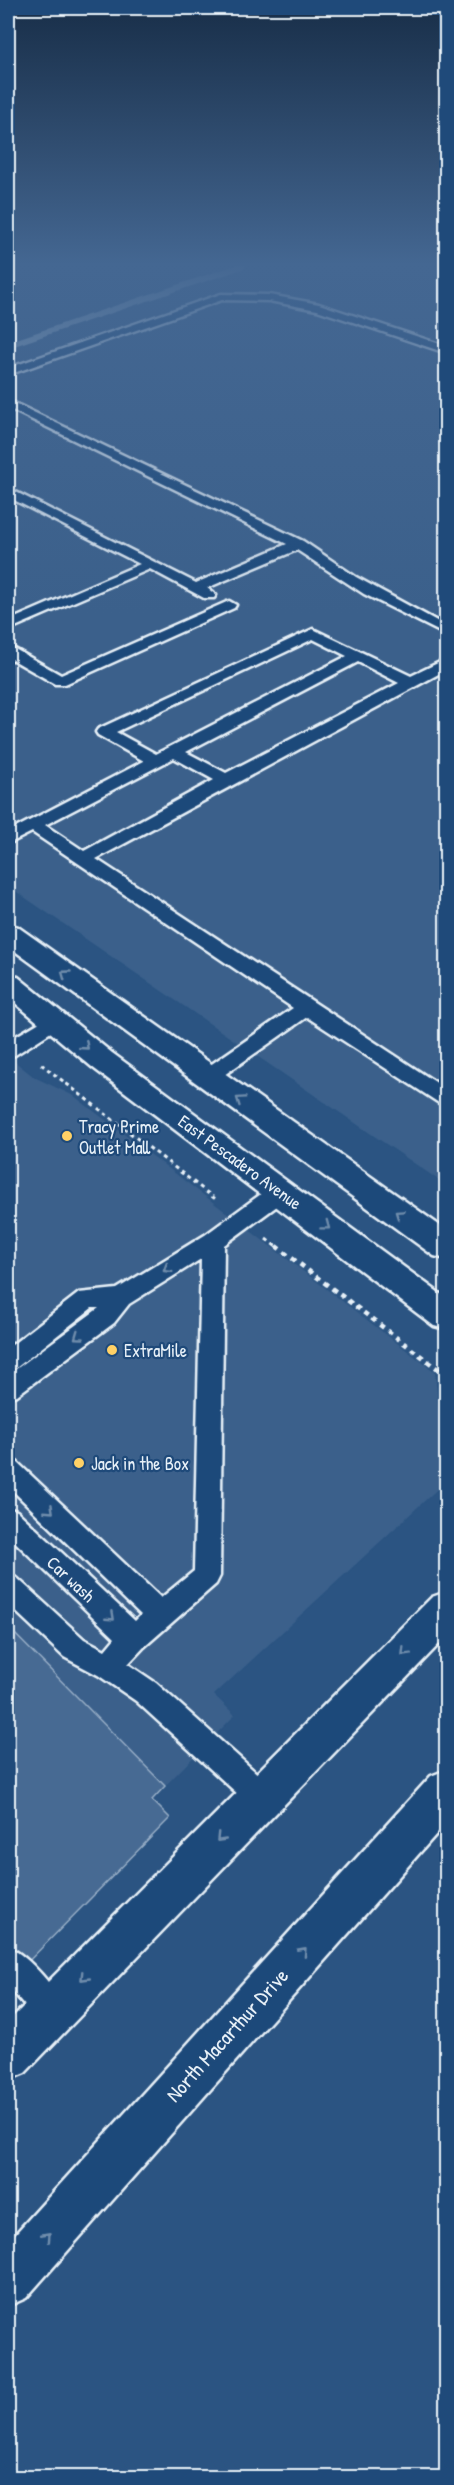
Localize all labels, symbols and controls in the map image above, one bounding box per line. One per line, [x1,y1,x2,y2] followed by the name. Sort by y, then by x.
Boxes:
[60,970,71,981] one-way arrow
[78,1039,89,1050] one-way arrow
[236,1096,247,1107] one-way arrow
[173,1109,307,1215] street label: East Pescadero Avenue
[79,1114,159,1160] place label: Tracy Prime Outlet Mall
[60,1129,74,1143] marker: Tracy Prime Outlet Mall
[394,1210,405,1221] one-way arrow
[319,1218,330,1229] one-way arrow
[163,1262,173,1274] one-way arrow
[74,1329,85,1340] one-way arrow
[124,1338,187,1363] place label: ExtraMile
[105,1343,119,1357] marker: ExtraMile
[91,1451,189,1476] place label: Jack in the Box
[72,1456,86,1470] marker: Jack in the Box
[43,1503,54,1514] one-way arrow
[41,1550,101,1608] street label: Car wash
[104,1610,115,1621] one-way arrow
[402,1644,413,1655] one-way arrow
[217,1830,228,1841] one-way arrow
[296,1947,307,1957] one-way arrow
[159,1962,295,2108] street label: North Macarthur Drive
[81,1970,92,1981] one-way arrow
[40,2232,51,2243] one-way arrow

